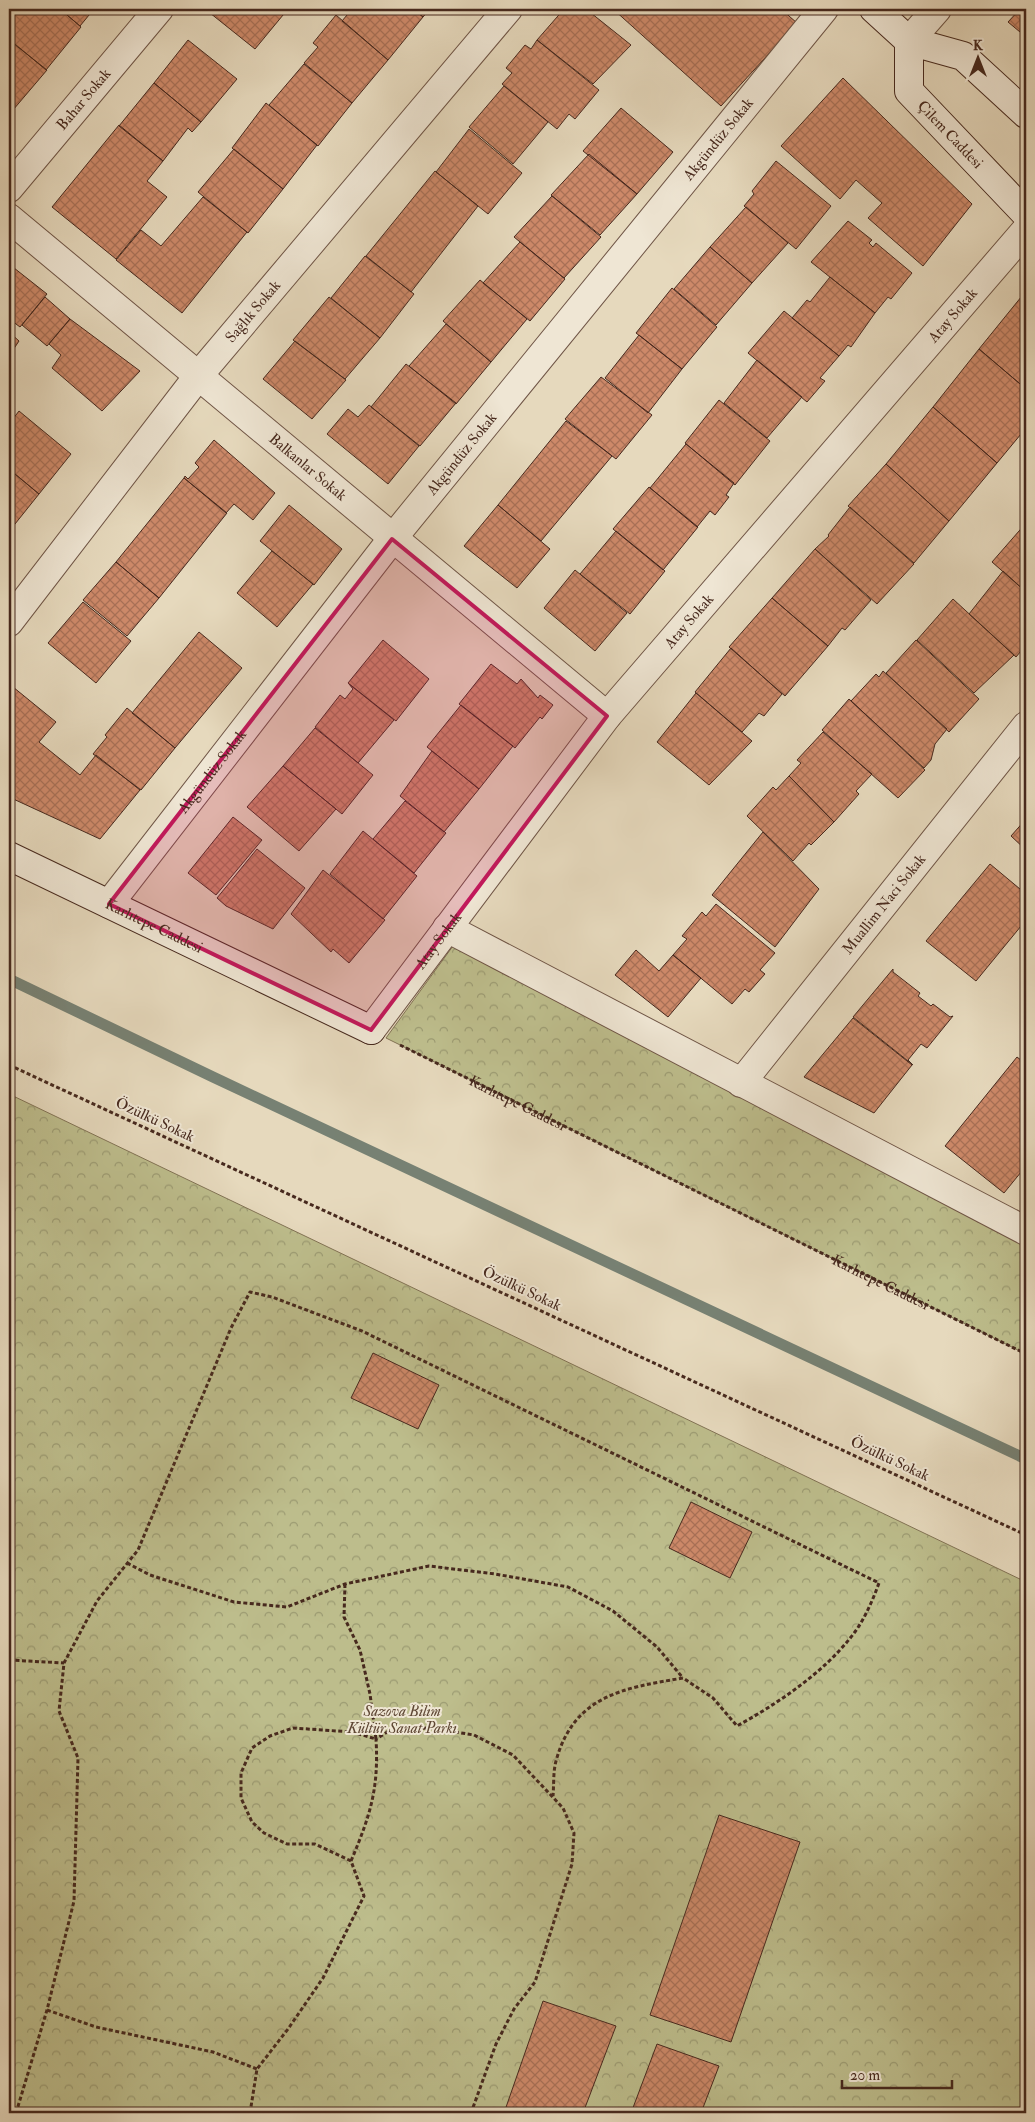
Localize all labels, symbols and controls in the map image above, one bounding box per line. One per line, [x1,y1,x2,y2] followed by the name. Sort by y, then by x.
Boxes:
[952,32,1002,82] north arrow
[973,37,984,54] text: K
[52,64,115,134] street label: Bahar Sokak
[678,94,757,185] street label: Akgündüz Sokak
[913,96,987,173] street label: Çilem Caddesi
[221,276,285,346] street label: Sağlık Sokak
[923,284,981,347] street label: Atay Sokak
[422,408,501,500] street label: Akgündüz Sokak
[265,429,351,505] street label: Balkanlar Sokak
[659,590,718,653] street label: Atay Sokak
[173,725,250,818] street label: Akgündüz Sokak
[838,850,930,958] street label: Muallim Naci Sokak
[102,894,206,957] street label: Karlıtepe Caddesi
[410,908,466,973] street label: Atay Sokak
[466,1071,569,1135] street label: Karlıtepe Caddesi
[112,1093,198,1147] street label: Özülkü Sokak
[829,1250,932,1314] street label: Karlıtepe Caddesi
[479,1262,565,1316] street label: Özülkü Sokak
[847,1432,933,1486] street label: Özülkü Sokak
[346,1702,457,1738] park label: Sazova Bilim Kültür Sanat Parkı
[842,2057,952,2089] scale bar
[850,2066,880,2085] text: 20 m

